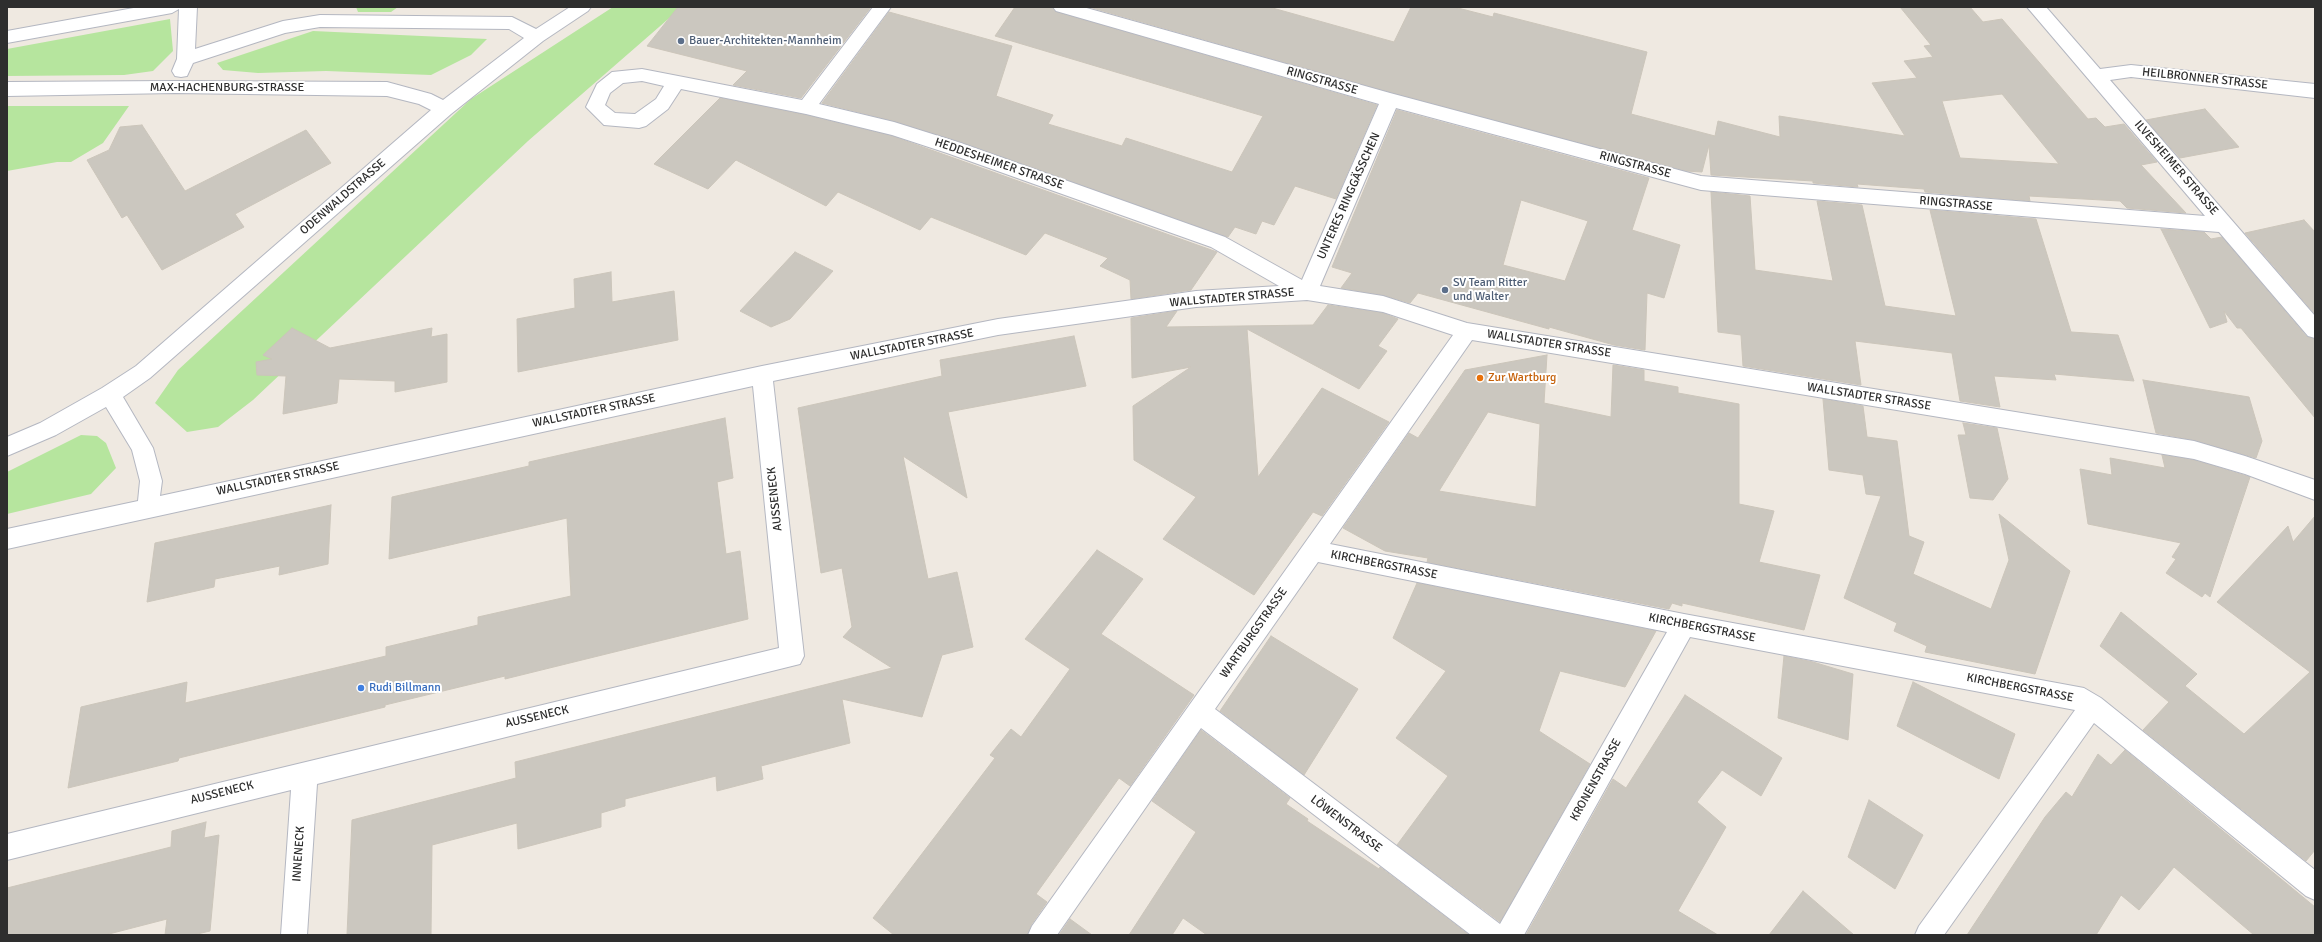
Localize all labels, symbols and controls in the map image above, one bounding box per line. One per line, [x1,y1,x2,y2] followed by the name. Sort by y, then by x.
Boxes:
[689,34,842,48] place label: Bauer-Architekten-Mannheim
[676,36,686,46] marker: Bauer-Architekten-Mannheim
[1285,64,1359,98] street label: RINGSTRASSE
[2141,65,2269,93] street label: HEILBRONNER STRASSE
[150,81,304,95] street label: MAX-HACHENBURG-STRASSE
[2131,118,2221,218] street label: ILVESHEIMER STRASSE
[1314,130,1384,262] street label: UNTERES RINGGÄSSCHEN
[933,135,1065,193] street label: HEDDESHEIMER STRASSE
[1598,149,1672,181] street label: RINGSTRASSE
[297,156,389,238] street label: ODENWALDSTRASSE
[1919,194,1993,214] street label: RINGSTRASSE
[1453,276,1527,304] place label: SV Team Ritter und Walter
[1169,285,1295,311] street label: WALLSTADTER STRASSE
[1440,285,1450,295] marker: SV Team Ritter und Walter
[849,326,975,364] street label: WALLSTADTER STRASSE
[1486,327,1612,361] street label: WALLSTADTER STRASSE
[1488,371,1556,385] place label: Zur Wartburg
[1475,373,1485,383] marker: Zur Wartburg
[1806,380,1932,414] street label: WALLSTADTER STRASSE
[531,391,657,431] street label: WALLSTADTER STRASSE
[215,459,341,499] street label: WALLSTADTER STRASSE
[764,466,786,532] street label: AUSSENECK
[1329,548,1439,582] street label: KIRCHBERGSTRASSE
[1217,585,1291,681] street label: WARTBURGSTRASSE
[1647,611,1757,645] street label: KIRCHBERGSTRASSE
[1965,671,2075,705] street label: KIRCHBERGSTRASSE
[369,681,441,695] place label: Rudi Billmann
[356,683,366,693] marker: Rudi Billmann
[504,703,570,731] street label: AUSSENECK
[1567,736,1625,824] street label: KRONENSTRASSE
[189,778,255,808] street label: AUSSENECK
[1307,792,1385,856] street label: LÖWENSTRASSE
[290,826,308,882] street label: INNENECK

